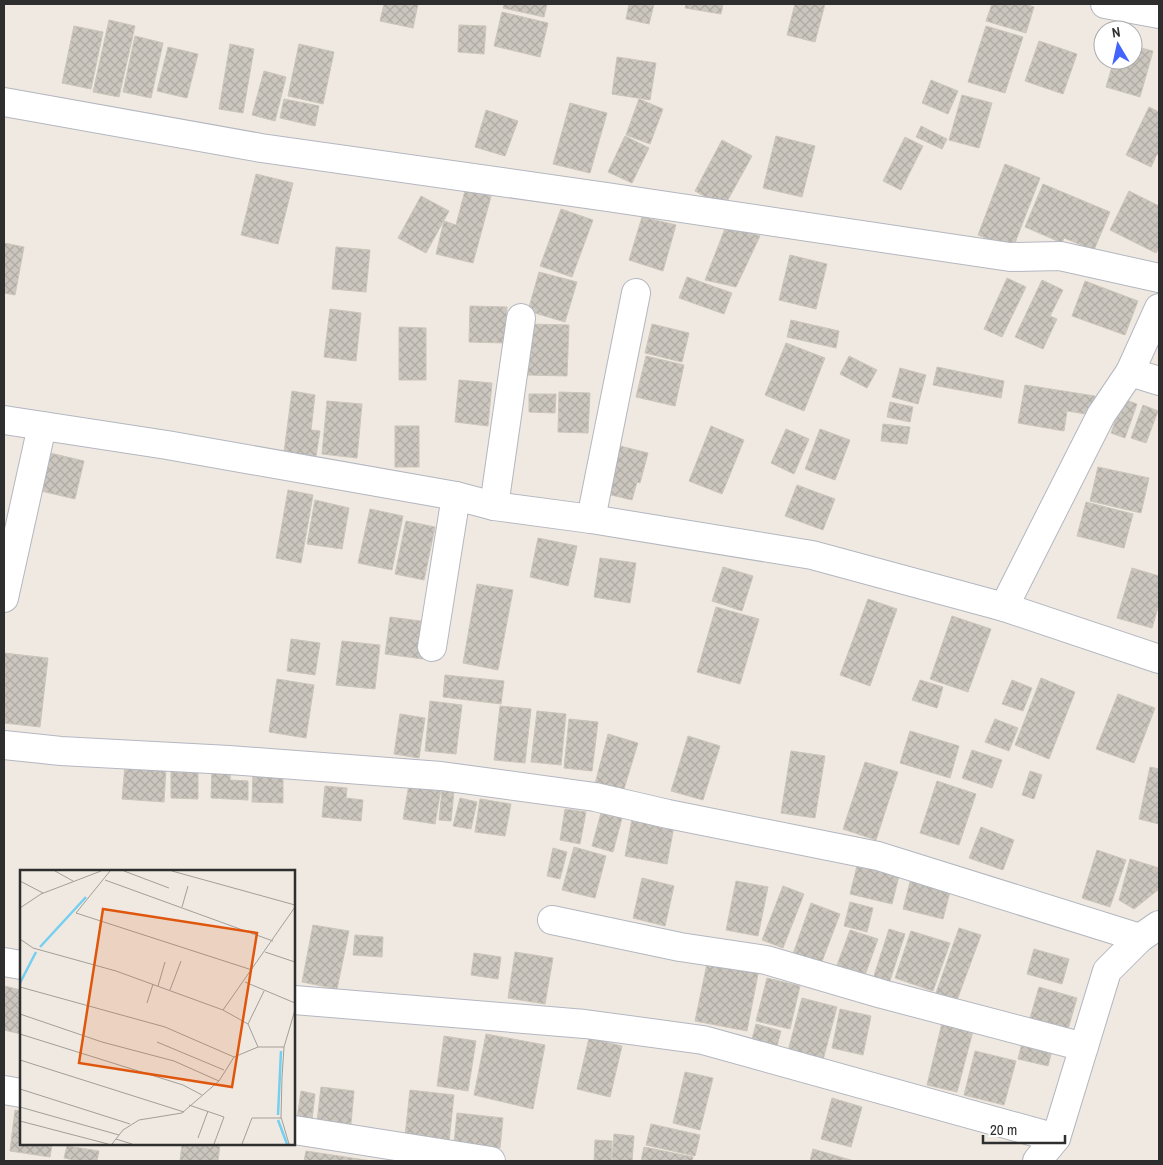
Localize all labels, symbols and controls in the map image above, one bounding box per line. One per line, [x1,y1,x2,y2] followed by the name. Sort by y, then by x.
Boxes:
[1093,20,1143,70] north arrow
[1110,23,1121,42] text: N
[20,870,295,1145] inset map
[983,1112,1066,1144] scale bar
[990,1119,1017,1140] text: 20 m

